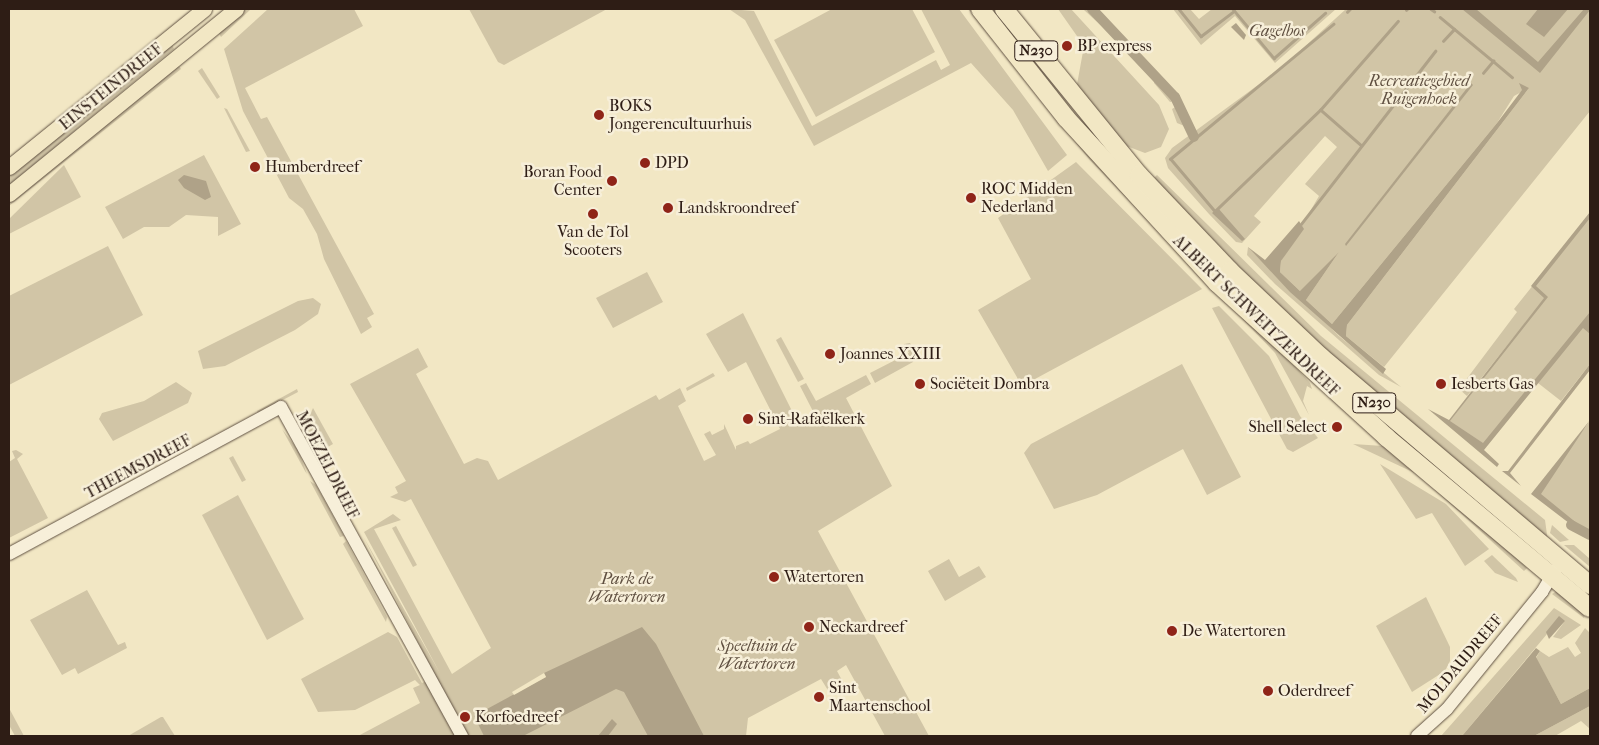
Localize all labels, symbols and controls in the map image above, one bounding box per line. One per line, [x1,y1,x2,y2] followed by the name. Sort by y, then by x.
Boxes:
[1249,21,1305,41] park label: Gagelbos
[1077,36,1152,56] place label: BP express
[1014,38,1058,64] road number: N230
[56,40,166,134] street label: EINSTEINDREEF
[1061,40,1073,52] marker: BP express
[1369,71,1469,109] park label: Recreatiegebied Ruigenhoek
[609,96,752,134] place label: BOKS Jongerencultuurhuis
[593,109,605,121] marker: BOKS Jongerencultuurhuis
[655,153,689,173] place label: DPD
[265,157,359,177] place label: Humberdreef
[639,157,651,169] marker: DPD
[249,161,261,173] marker: Humberdreef
[523,162,602,200] place label: Boran Food Center
[606,175,618,187] marker: Boran Food Center
[981,179,1073,217] place label: ROC Midden Nederland
[965,192,977,204] marker: ROC Midden Nederland
[678,198,796,218] place label: Landskroondreef
[662,202,674,214] marker: Landskroondreef
[587,208,599,220] marker: Van de Tol Scooters
[557,222,629,260] place label: Van de Tol Scooters
[1169,231,1343,401] street label: ALBERT SCHWEITZERDREEF
[840,344,941,364] place label: Joannes XXIII
[824,348,836,360] marker: Joannes XXIII
[930,374,1049,394] place label: Sociëteit Dombra
[1451,374,1534,394] place label: Iesberts Gas
[914,378,926,390] marker: Sociëteit Dombra
[1435,378,1447,390] marker: Iesberts Gas
[1352,390,1396,416] road number: N230
[292,408,362,522] street label: MOEZELDREEF
[758,409,865,429] place label: Sint-Rafaëlkerk
[742,413,754,425] marker: Sint-Rafaëlkerk
[1249,417,1327,437] place label: Shell Select
[1331,421,1343,433] marker: Shell Select
[82,431,194,503] street label: THEEMSDREEF
[784,567,864,587] place label: Watertoren
[588,569,666,607] park label: Park de Watertoren
[768,571,780,583] marker: Watertoren
[1413,611,1507,717] street label: MOLDAUDREEF
[819,617,904,637] place label: Neckardreef
[803,621,815,633] marker: Neckardreef
[1182,621,1286,641] place label: De Watertoren
[1166,625,1178,637] marker: De Watertoren
[718,636,796,674] park label: Speeltuin de Watertoren
[829,678,931,716] place label: Sint Maartenschool
[1278,681,1350,701] place label: Oderdreef
[1262,685,1274,697] marker: Oderdreef
[813,691,825,703] marker: Sint Maartenschool
[475,707,559,727] place label: Korfoedreef
[459,711,471,723] marker: Korfoedreef

